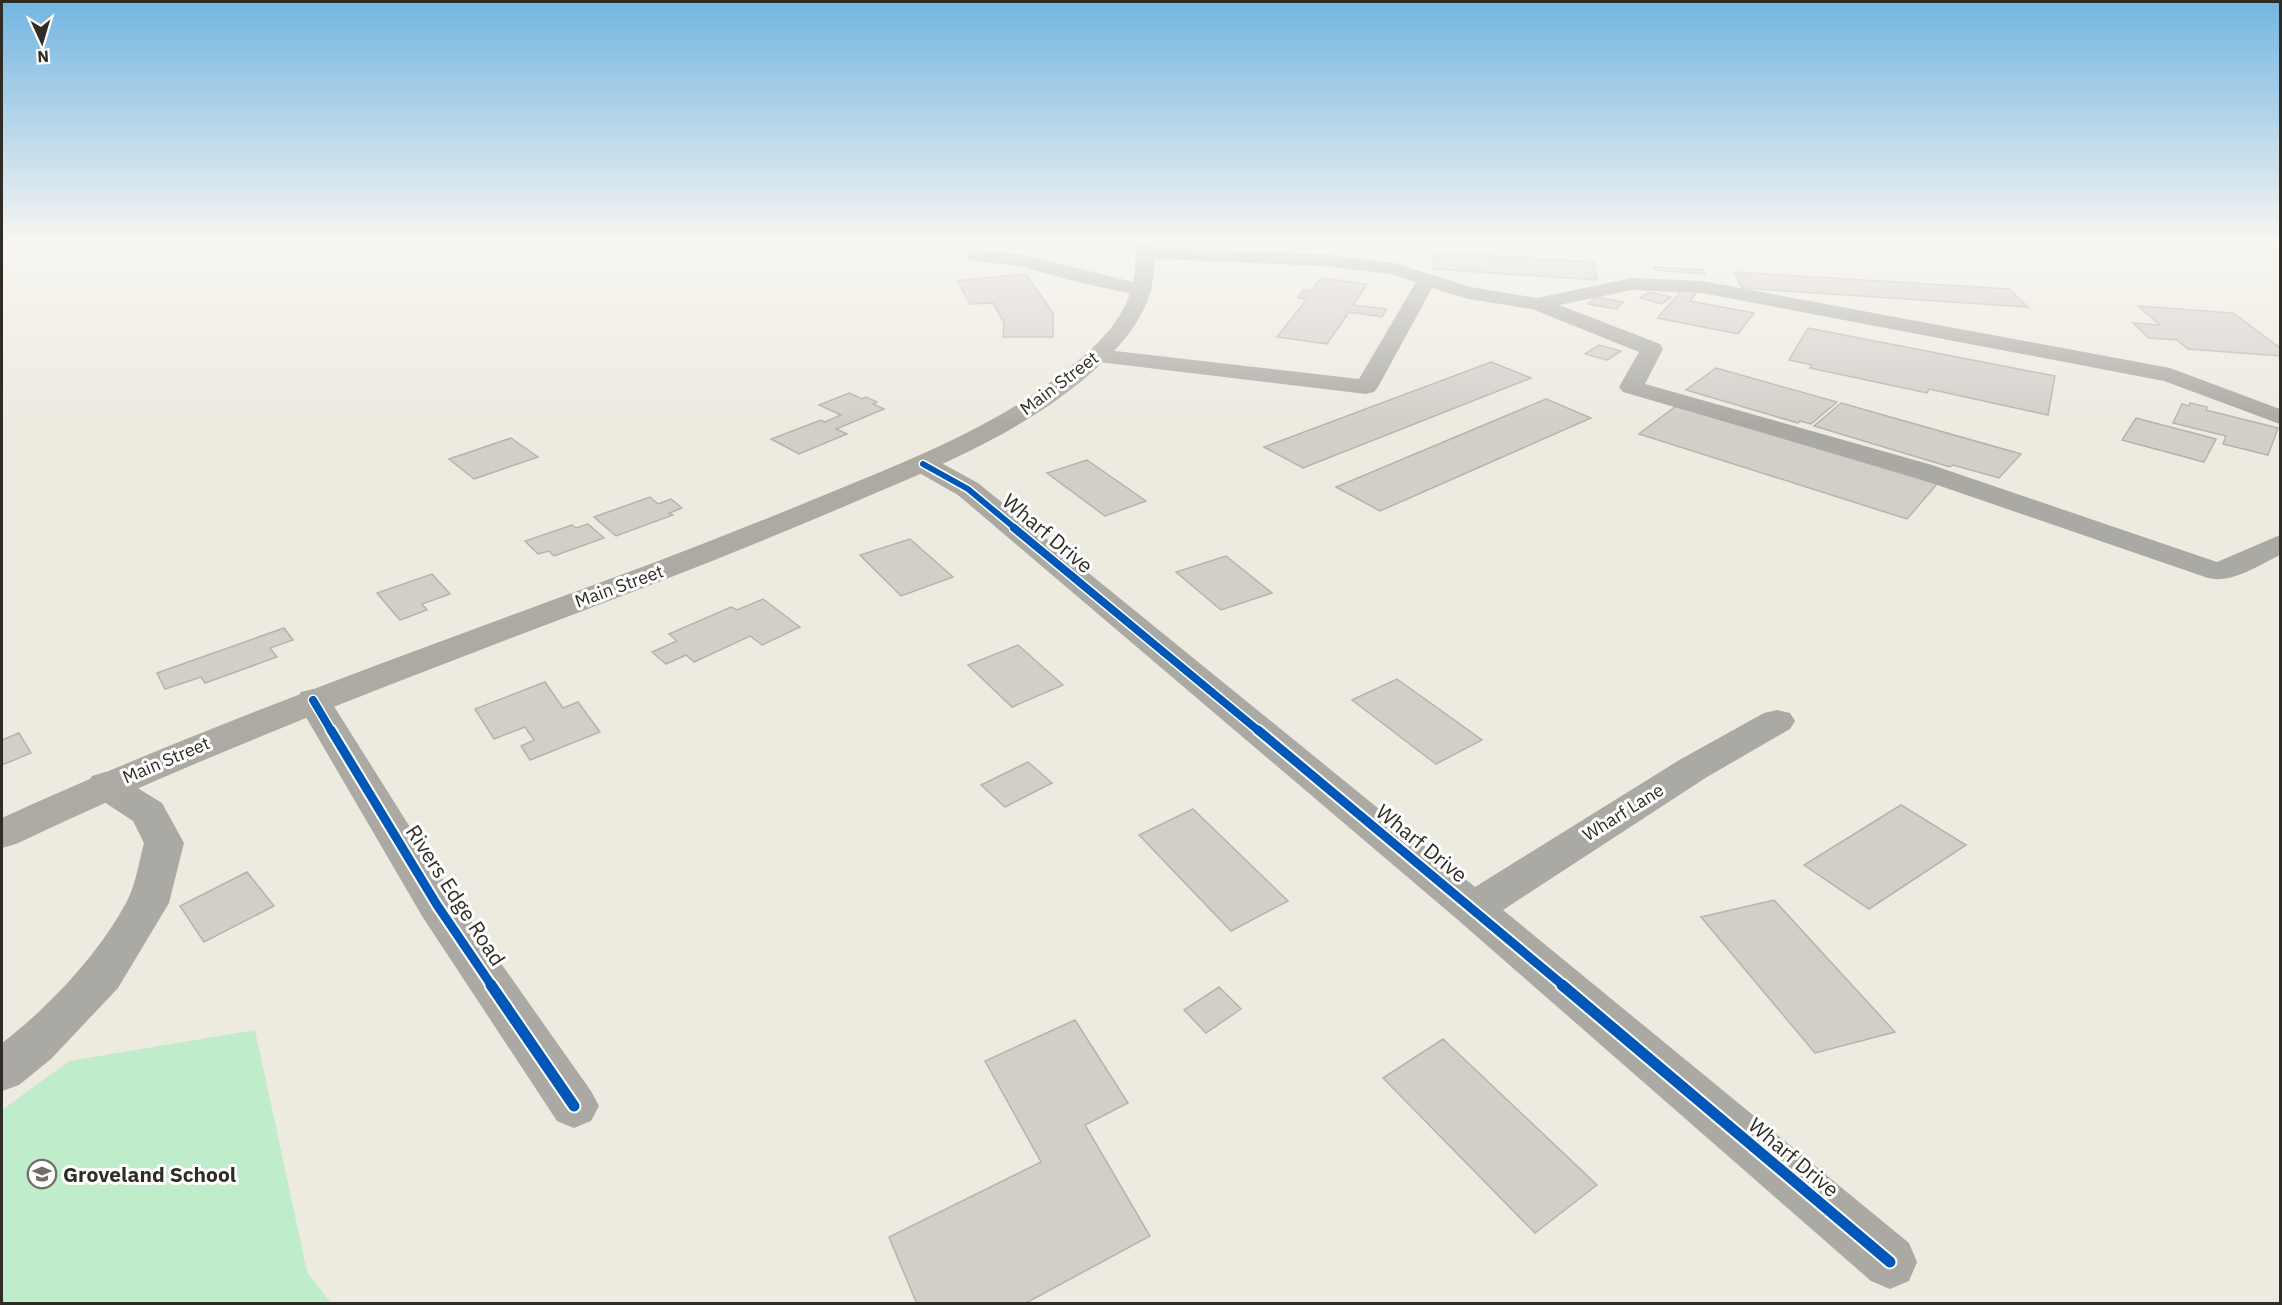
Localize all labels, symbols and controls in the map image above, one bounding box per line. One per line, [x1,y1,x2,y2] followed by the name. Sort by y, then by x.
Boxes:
[12,12,72,72] north arrow
[37,47,50,67] text: N
[1015,346,1103,420] street label: Main Street
[997,487,1099,579] street label: Wharf Drive
[572,559,666,613] street label: Main Street
[119,731,213,789] street label: Main Street
[1578,778,1668,846] street label: Wharf Lane
[1370,797,1474,889] street label: Wharf Drive
[400,819,512,971] street label: Rivers Edge Road
[1743,1111,1845,1203] street label: Wharf Drive
[26,1158,58,1190] school or university icon: Groveland School
[63,1160,236,1188] place label: Groveland School

